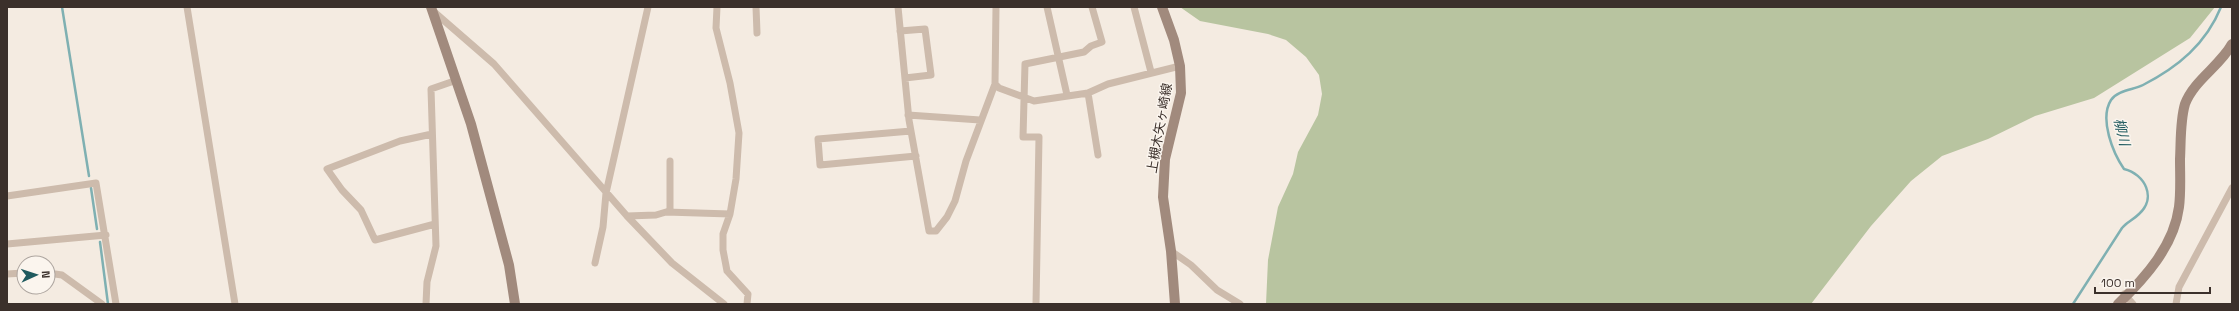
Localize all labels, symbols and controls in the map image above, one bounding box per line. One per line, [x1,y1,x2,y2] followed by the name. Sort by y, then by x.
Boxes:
[1143,82,1176,174] street label: 上槻木矢ヶ崎線
[2110,116,2134,150] water label: 柳川
[16,255,56,295] north arrow
[2095,269,2210,295] scale bar
[39,270,53,279] text: N
[2101,275,2135,291] text: 100 m

